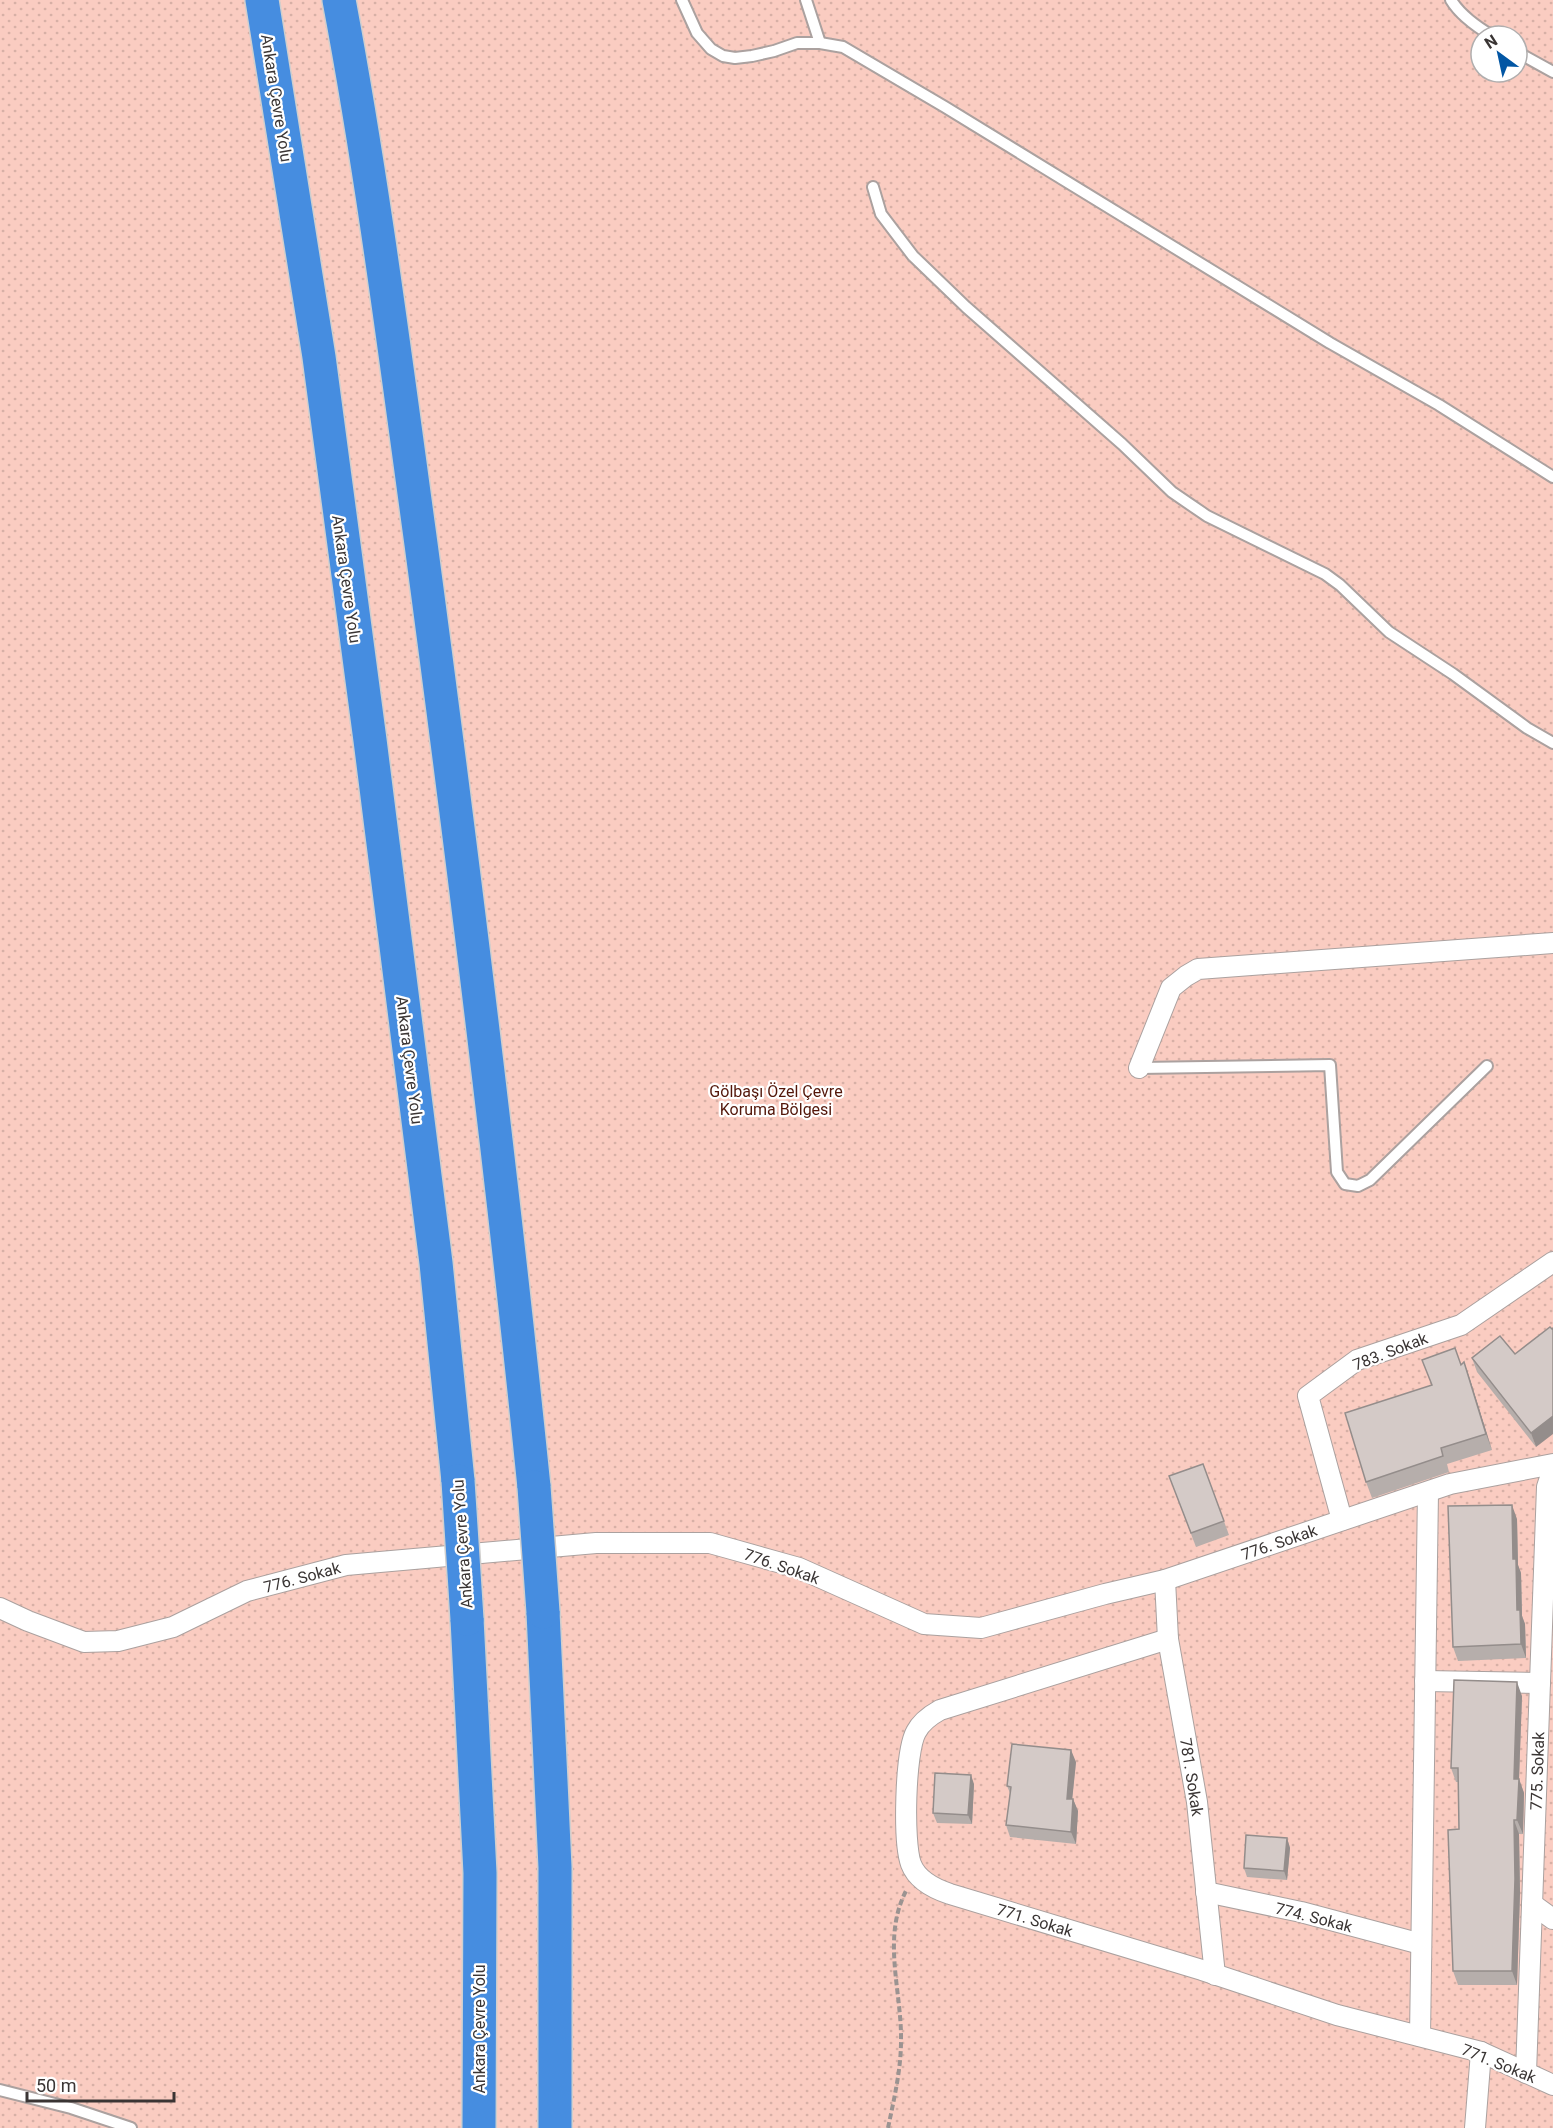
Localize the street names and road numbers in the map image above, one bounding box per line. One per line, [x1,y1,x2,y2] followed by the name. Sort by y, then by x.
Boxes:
[257,33,296,163] street label: Ankara Çevre Yolu
[328,514,365,644] street label: Ankara Çevre Yolu
[392,995,427,1125] street label: Ankara Çevre Yolu
[1350,1328,1431,1374] street label: 783. Sokak
[449,1479,476,1609] street label: Ankara Çevre Yolu
[1239,1520,1320,1564] street label: 776. Sokak
[742,1545,823,1589] street label: 776. Sokak
[262,1558,343,1597] street label: 776. Sokak
[1527,1730,1548,1811] street label: 775. Sokak
[1176,1737,1207,1818] street label: 781. Sokak
[1273,1899,1355,1936] street label: 774. Sokak
[994,1900,1076,1941] street label: 771. Sokak
[470,1964,489,2094] street label: Ankara Çevre Yolu
[1459,2040,1540,2087] street label: 771. Sokak

